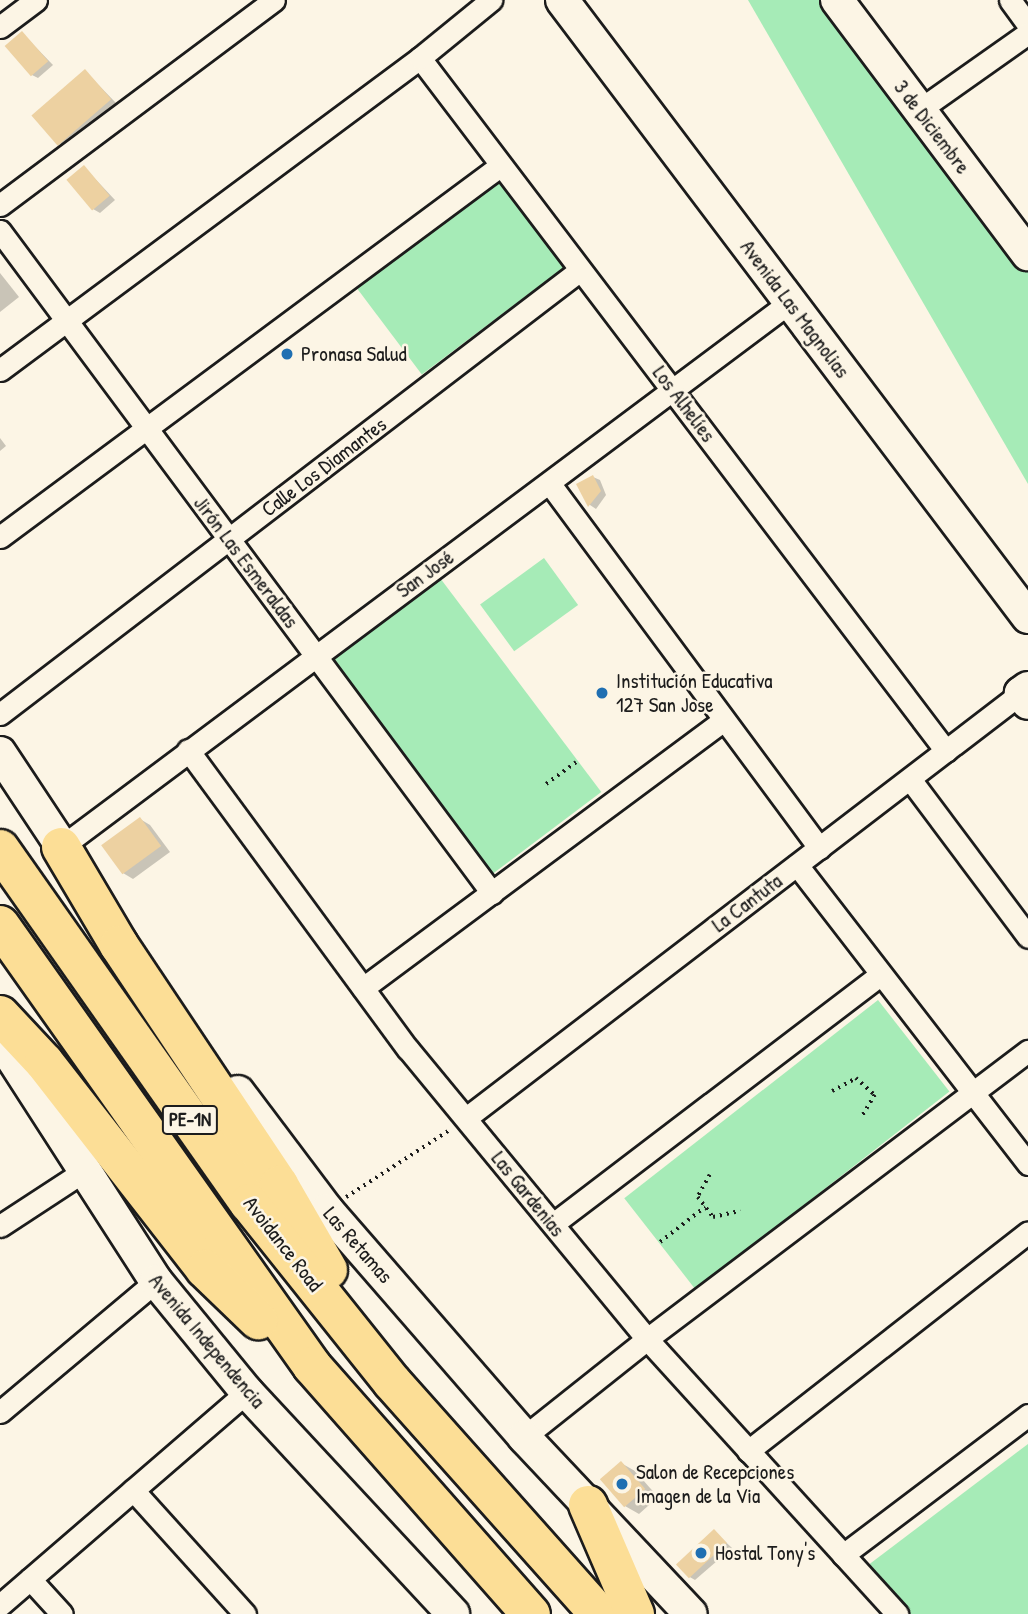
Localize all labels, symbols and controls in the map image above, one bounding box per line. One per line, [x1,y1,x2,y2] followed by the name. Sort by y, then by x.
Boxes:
[889,75,975,179] street label: 3 de Diciembre
[735,235,855,383] street label: Avenida Las Magnolias
[301,341,407,367] place label: Pronasa Salud
[279,346,295,362] marker: Pronasa Salud
[647,361,721,447] street label: Los Alhelíes
[257,412,391,522] street label: Calle Los Diamantes
[188,491,304,633] street label: Jirón Las Esmeraldas
[391,545,459,603] street label: San José
[616,668,773,718] place label: Institución Educativa 127 San Jose
[594,685,610,701] marker: Institución Educativa 127 San Jose
[707,869,787,937] street label: La Cantuta
[160,1104,220,1136] road number: PE-1N
[486,1146,570,1242] street label: Las Gardenias
[238,1192,328,1296] street label: Avoidance Road
[318,1202,398,1288] street label: Las Retamas
[144,1269,270,1413] street label: Avenida Independencia
[636,1459,794,1509] place label: Salon de Recepciones Imagen de la Via
[614,1476,630,1492] marker: Salon de Recepciones Imagen de la Via
[715,1540,815,1566] place label: Hostal Tony's
[693,1545,709,1561] marker: Hostal Tony's

